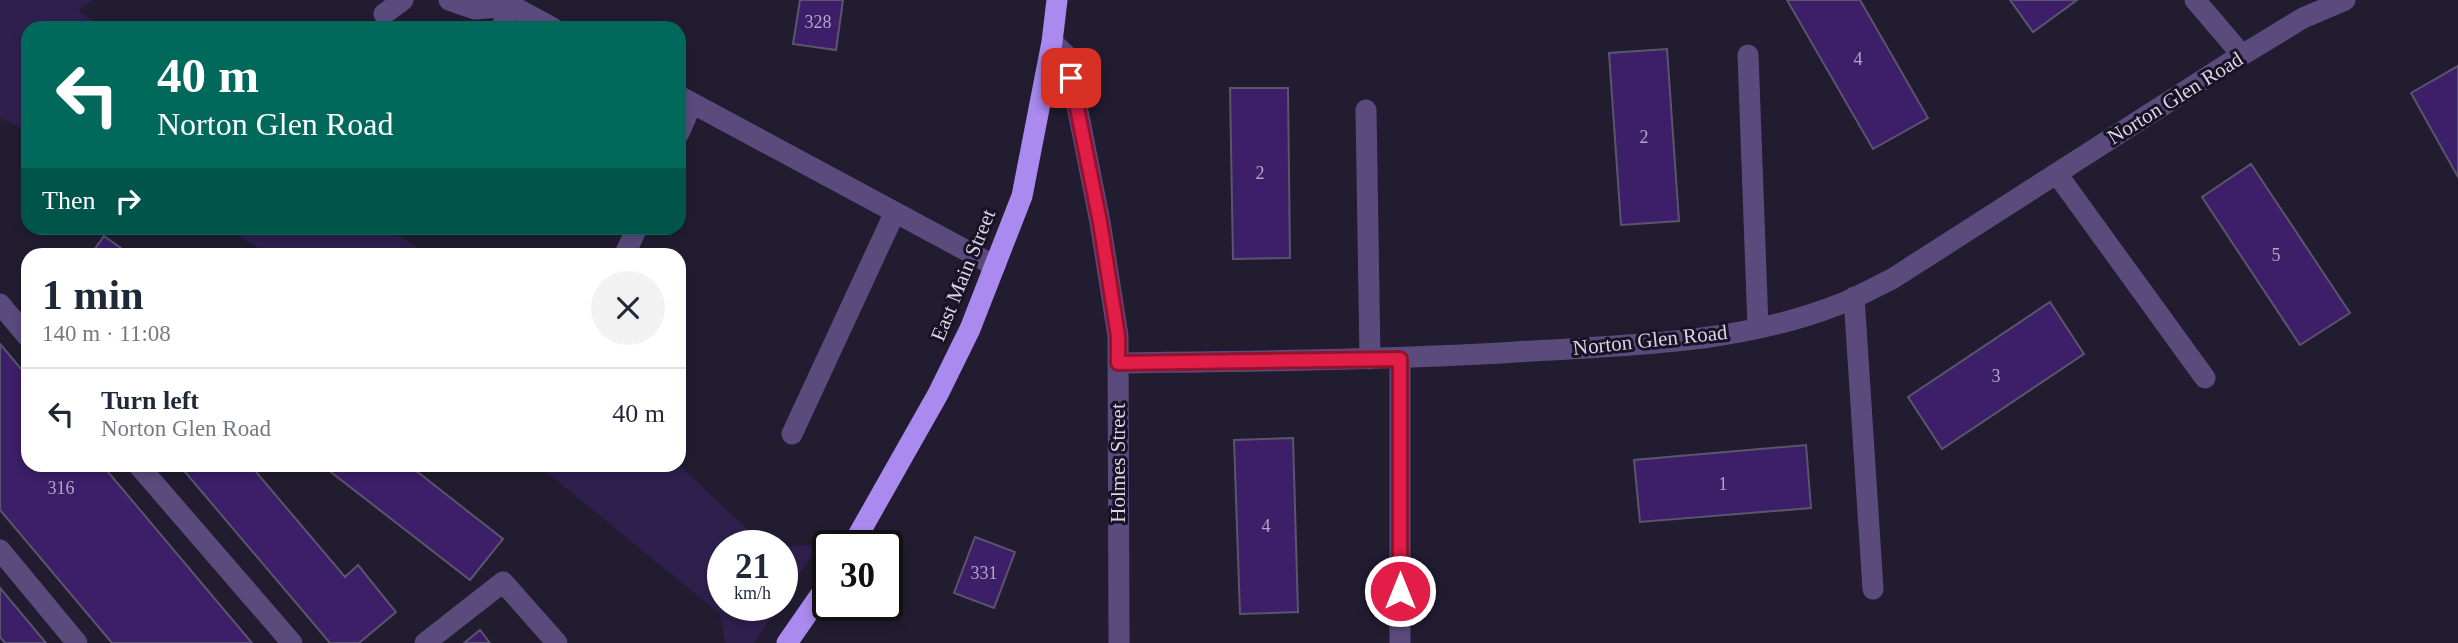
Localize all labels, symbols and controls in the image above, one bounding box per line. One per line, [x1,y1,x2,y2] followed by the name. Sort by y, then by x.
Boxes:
[805,12,832,32] house number: 328
[2103,46,2248,149] street label: Norton Glen Road
[157,48,259,103] text: 40 m
[1041,48,1101,108] pin
[42,49,133,140] icon: left
[1854,49,1863,69] house number: 4
[1052,59,1090,97] icon: arrive
[157,106,393,142] text: Norton Glen Road
[1640,127,1649,147] house number: 2
[1256,163,1265,183] house number: 2
[109,182,147,220] icon: right
[42,186,95,215] text: Then
[926,205,1000,344] street label: East Main Street
[2272,245,2281,265] house number: 5
[591,271,665,345] button: close
[42,272,144,318] text: 1 min
[1572,320,1729,360] street label: Norton Glen Road
[42,321,171,346] text: 140 m · 11:08
[1992,366,2001,386] house number: 3
[101,386,199,415] text: Turn left
[42,395,80,433] icon: left
[612,399,665,428] text: 40 m
[1106,403,1130,523] street label: Holmes Street
[101,416,271,441] text: Norton Glen Road
[1719,474,1728,494] house number: 1
[48,478,75,498] house number: 316
[1262,516,1271,536] house number: 4
[812,530,903,621] speed limit sign: 30
[735,547,770,586] text: 21
[1363,554,1437,628] position arrow
[971,563,998,583] house number: 331
[734,583,771,603] text: km/h

